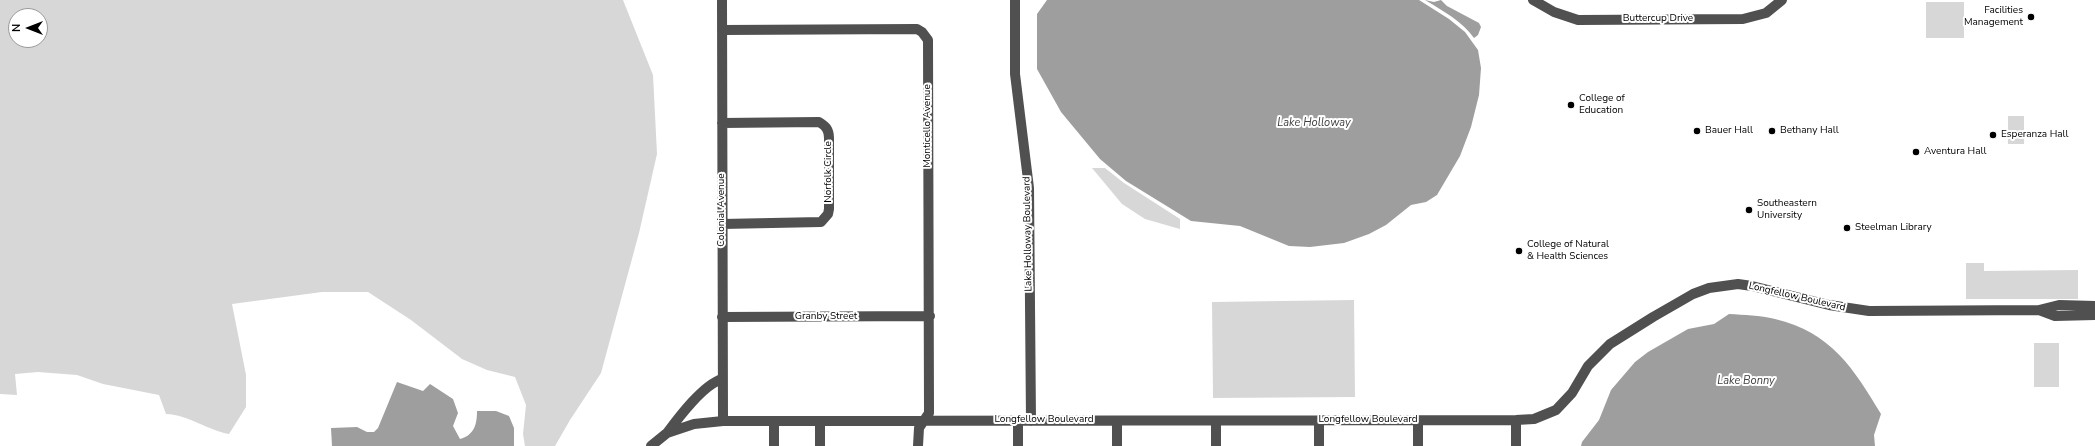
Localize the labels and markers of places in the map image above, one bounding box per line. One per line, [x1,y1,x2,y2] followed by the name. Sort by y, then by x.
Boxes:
[1964,5,2023,28] place label: Facilities Management
[2026,12,2036,22] marker: Facilities Management
[1579,93,1625,116] place label: College of Education
[1566,100,1576,110] marker: College of Education
[1705,125,1753,137] place label: Bauer Hall
[1780,125,1839,137] place label: Bethany Hall
[1692,126,1702,136] marker: Bauer Hall
[1767,126,1777,136] marker: Bethany Hall
[2001,129,2069,141] place label: Esperanza Hall
[1988,130,1998,140] marker: Esperanza Hall
[1924,146,1986,158] place label: Aventura Hall
[1911,147,1921,157] marker: Aventura Hall
[1757,198,1817,222] place label: Southeastern University
[1744,205,1754,215] marker: Southeastern University
[1855,222,1932,234] place label: Steelman Library
[1842,223,1852,233] marker: Steelman Library
[1527,239,1609,262] place label: College of Natural & Health Sciences
[1514,246,1524,256] marker: College of Natural & Health Sciences

